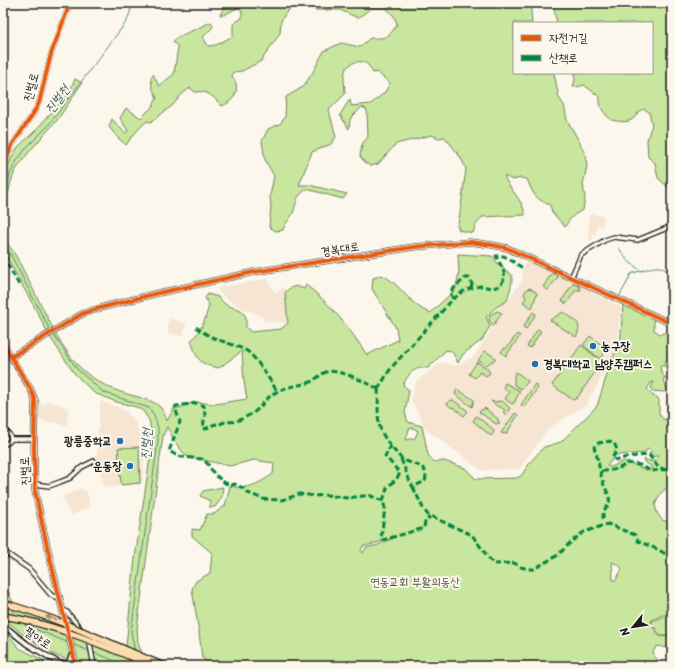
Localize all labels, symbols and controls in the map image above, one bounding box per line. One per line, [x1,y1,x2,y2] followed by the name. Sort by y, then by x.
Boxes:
[513,22,653,74] legend
[549,27,588,49] text: 자전거길
[549,47,578,69] text: 산책로
[17,70,45,104] street label: 진벌로
[38,78,77,118] water label: 진벌천
[319,235,361,263] street label: 경복대로
[601,335,630,357] place label: 농구장
[588,341,598,351] marker: 농구장
[543,353,652,375] place label: 경복대학교 남양주캠퍼스
[530,359,540,369] marker: 경복대학교 남양주캠퍼스
[133,426,159,460] water label: 진벌천
[64,430,112,452] place label: 광릉중학교
[115,436,125,446] marker: 광릉중학교
[93,455,122,477] place label: 운동장
[14,456,36,486] street label: 진벌로
[125,461,135,471] marker: 운동장
[370,571,460,593] park label: 연동교회 부활의동산
[613,607,653,647] north arrow
[44,615,56,621] one-way arrow
[20,621,56,655] street label: 팔야로
[614,623,635,641] text: N

